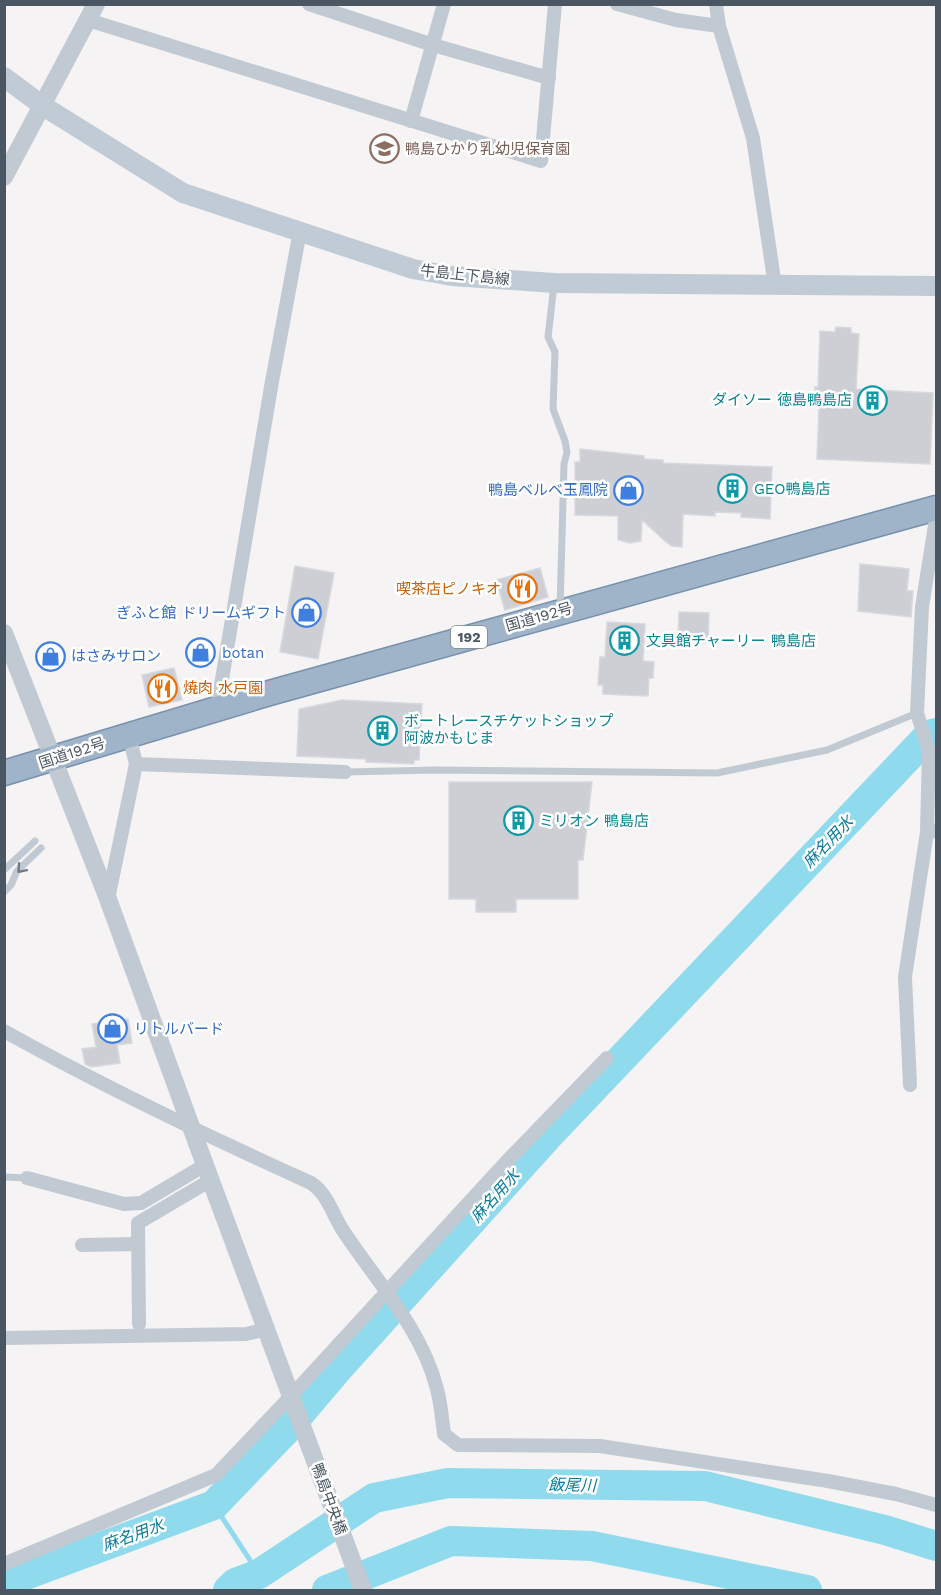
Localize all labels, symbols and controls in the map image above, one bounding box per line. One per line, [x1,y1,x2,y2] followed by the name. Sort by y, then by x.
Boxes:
[368,133,400,165] school or university icon: 鴨島ひかり乳幼児保育園
[405,140,570,158] place label: 鴨島ひかり乳幼児保育園
[419,261,511,289] street label: 牛島上下島線
[857,384,889,416] building icon: ダイソー 徳島鴨島店
[712,391,852,409] place label: ダイソー 徳島鴨島店
[717,473,749,505] building icon: GEO鴨島店
[613,474,645,506] shop icon: 鴨島ベルベ玉鳳院
[754,480,830,498] place label: GEO鴨島店
[488,481,608,499] place label: 鴨島ベルベ玉鳳院
[506,573,538,605] restaurant icon: 喫茶店ピノキオ
[396,580,501,598] place label: 喫茶店ピノキオ
[291,597,323,629] shop icon: ぎふと館 ドリームギフト
[503,599,575,635] street label: 国道192号
[116,604,286,622] place label: ぎふと館 ドリームギフト
[609,625,641,657] building icon: 文具館チャーリー 鴨島店
[451,626,487,648] road number: 192
[646,632,816,650] place label: 文具館チャーリー 鴨島店
[185,637,217,669] shop icon: botan
[34,640,66,672] shop icon: はさみサロン
[222,644,264,662] place label: botan
[71,647,161,665] place label: はさみサロン
[146,672,178,704] restaurant icon: 焼肉 水戸園
[183,679,263,697] place label: 焼肉 水戸園
[404,712,613,747] place label: ボートレースチケットショップ 阿波かもじま
[367,714,399,746] building icon: ボートレースチケットショップ 阿波かもじま
[36,734,108,772] street label: 国道192号
[502,805,534,837] building icon: ミリオン 鴨島店
[799,811,858,872] water label: 麻名用水
[539,812,649,830] place label: ミリオン 鴨島店
[17,862,28,872] one-way arrow
[97,1013,129,1045] shop icon: リトルバード
[134,1020,224,1038] place label: リトルバード
[467,1164,525,1226] water label: 麻名用水
[308,1461,350,1537] street label: 鴨島中央橋
[548,1475,598,1495] water label: 飯尾川
[100,1514,168,1555] water label: 麻名用水

